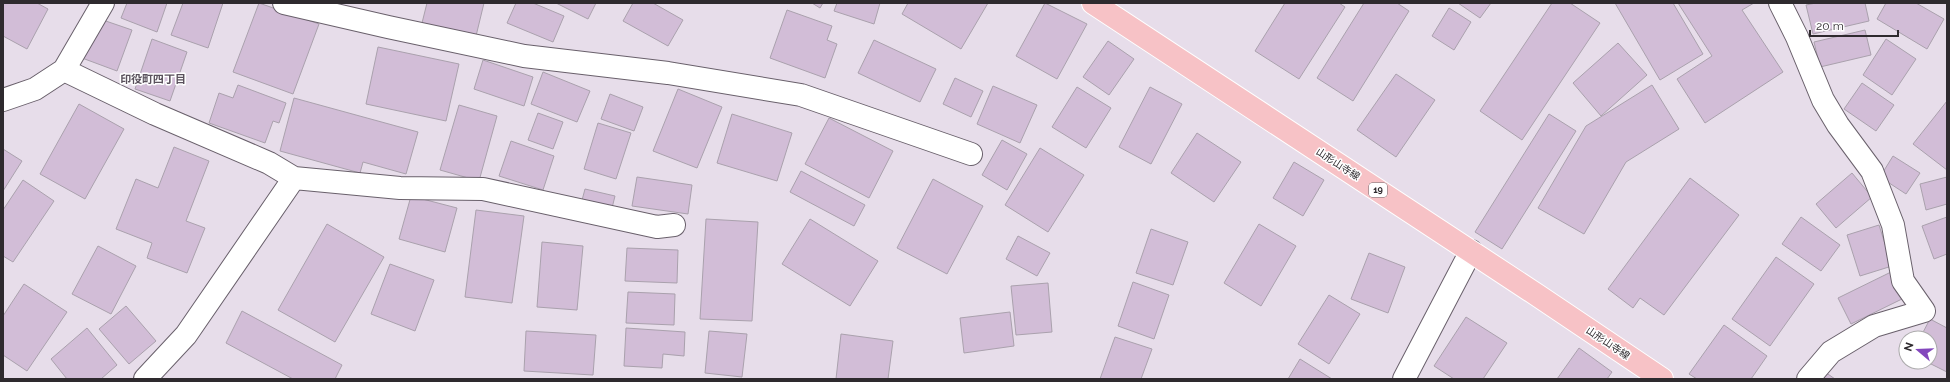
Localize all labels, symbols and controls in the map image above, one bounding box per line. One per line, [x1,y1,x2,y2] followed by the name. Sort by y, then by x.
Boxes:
[1810,12,1898,38] scale bar
[1816,19,1844,33] text: 20 m
[120,73,186,86] district label: 印役町四丁目
[1314,146,1362,182] street label: 山形山寺線
[1369,183,1387,197] road number: 19
[1584,324,1632,362] street label: 山形山寺線
[1898,330,1938,370] north arrow
[1902,341,1917,353] text: N

